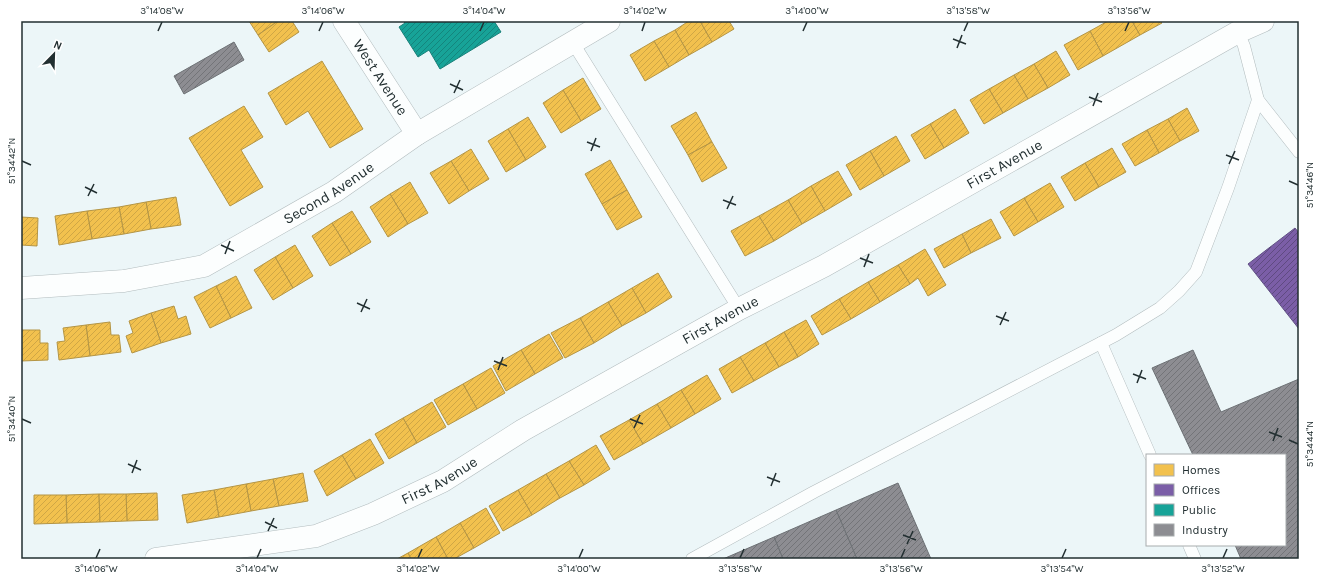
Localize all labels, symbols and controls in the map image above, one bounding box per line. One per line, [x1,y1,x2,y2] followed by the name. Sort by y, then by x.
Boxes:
[140,5,184,17] text: 3°14'08"W
[301,5,345,17] text: 3°14'06"W
[462,5,506,17] text: 3°14'04"W
[623,5,667,17] text: 3°14'02"W
[785,5,829,17] text: 3°14'00"W
[946,5,990,17] text: 3°13'58"W
[1107,5,1151,17] text: 3°13'56"W
[34,34,74,74] north arrow
[349,36,412,119] street label: West Avenue
[52,38,64,53] text: N
[963,135,1045,193] street label: First Avenue
[6,138,18,184] text: 51°34'42"N
[280,158,377,228] street label: Second Avenue
[1304,162,1316,208] text: 51°34'46"N
[679,292,761,348] street label: First Avenue
[6,396,18,442] text: 51°34'40"N
[1304,421,1316,467] text: 51°34'44"N
[398,452,481,508] street label: First Avenue
[1146,454,1286,546] legend
[1182,463,1220,477] text: Homes
[1182,483,1220,497] text: Offices
[1182,503,1216,517] text: Public
[1182,523,1228,537] text: Industry
[74,563,118,575] text: 3°14'06"W
[235,563,279,575] text: 3°14'04"W
[396,563,440,575] text: 3°14'02"W
[557,563,601,575] text: 3°14'00"W
[718,563,762,575] text: 3°13'58"W
[879,563,923,575] text: 3°13'56"W
[1040,563,1084,575] text: 3°13'54"W
[1201,563,1245,575] text: 3°13'52"W

